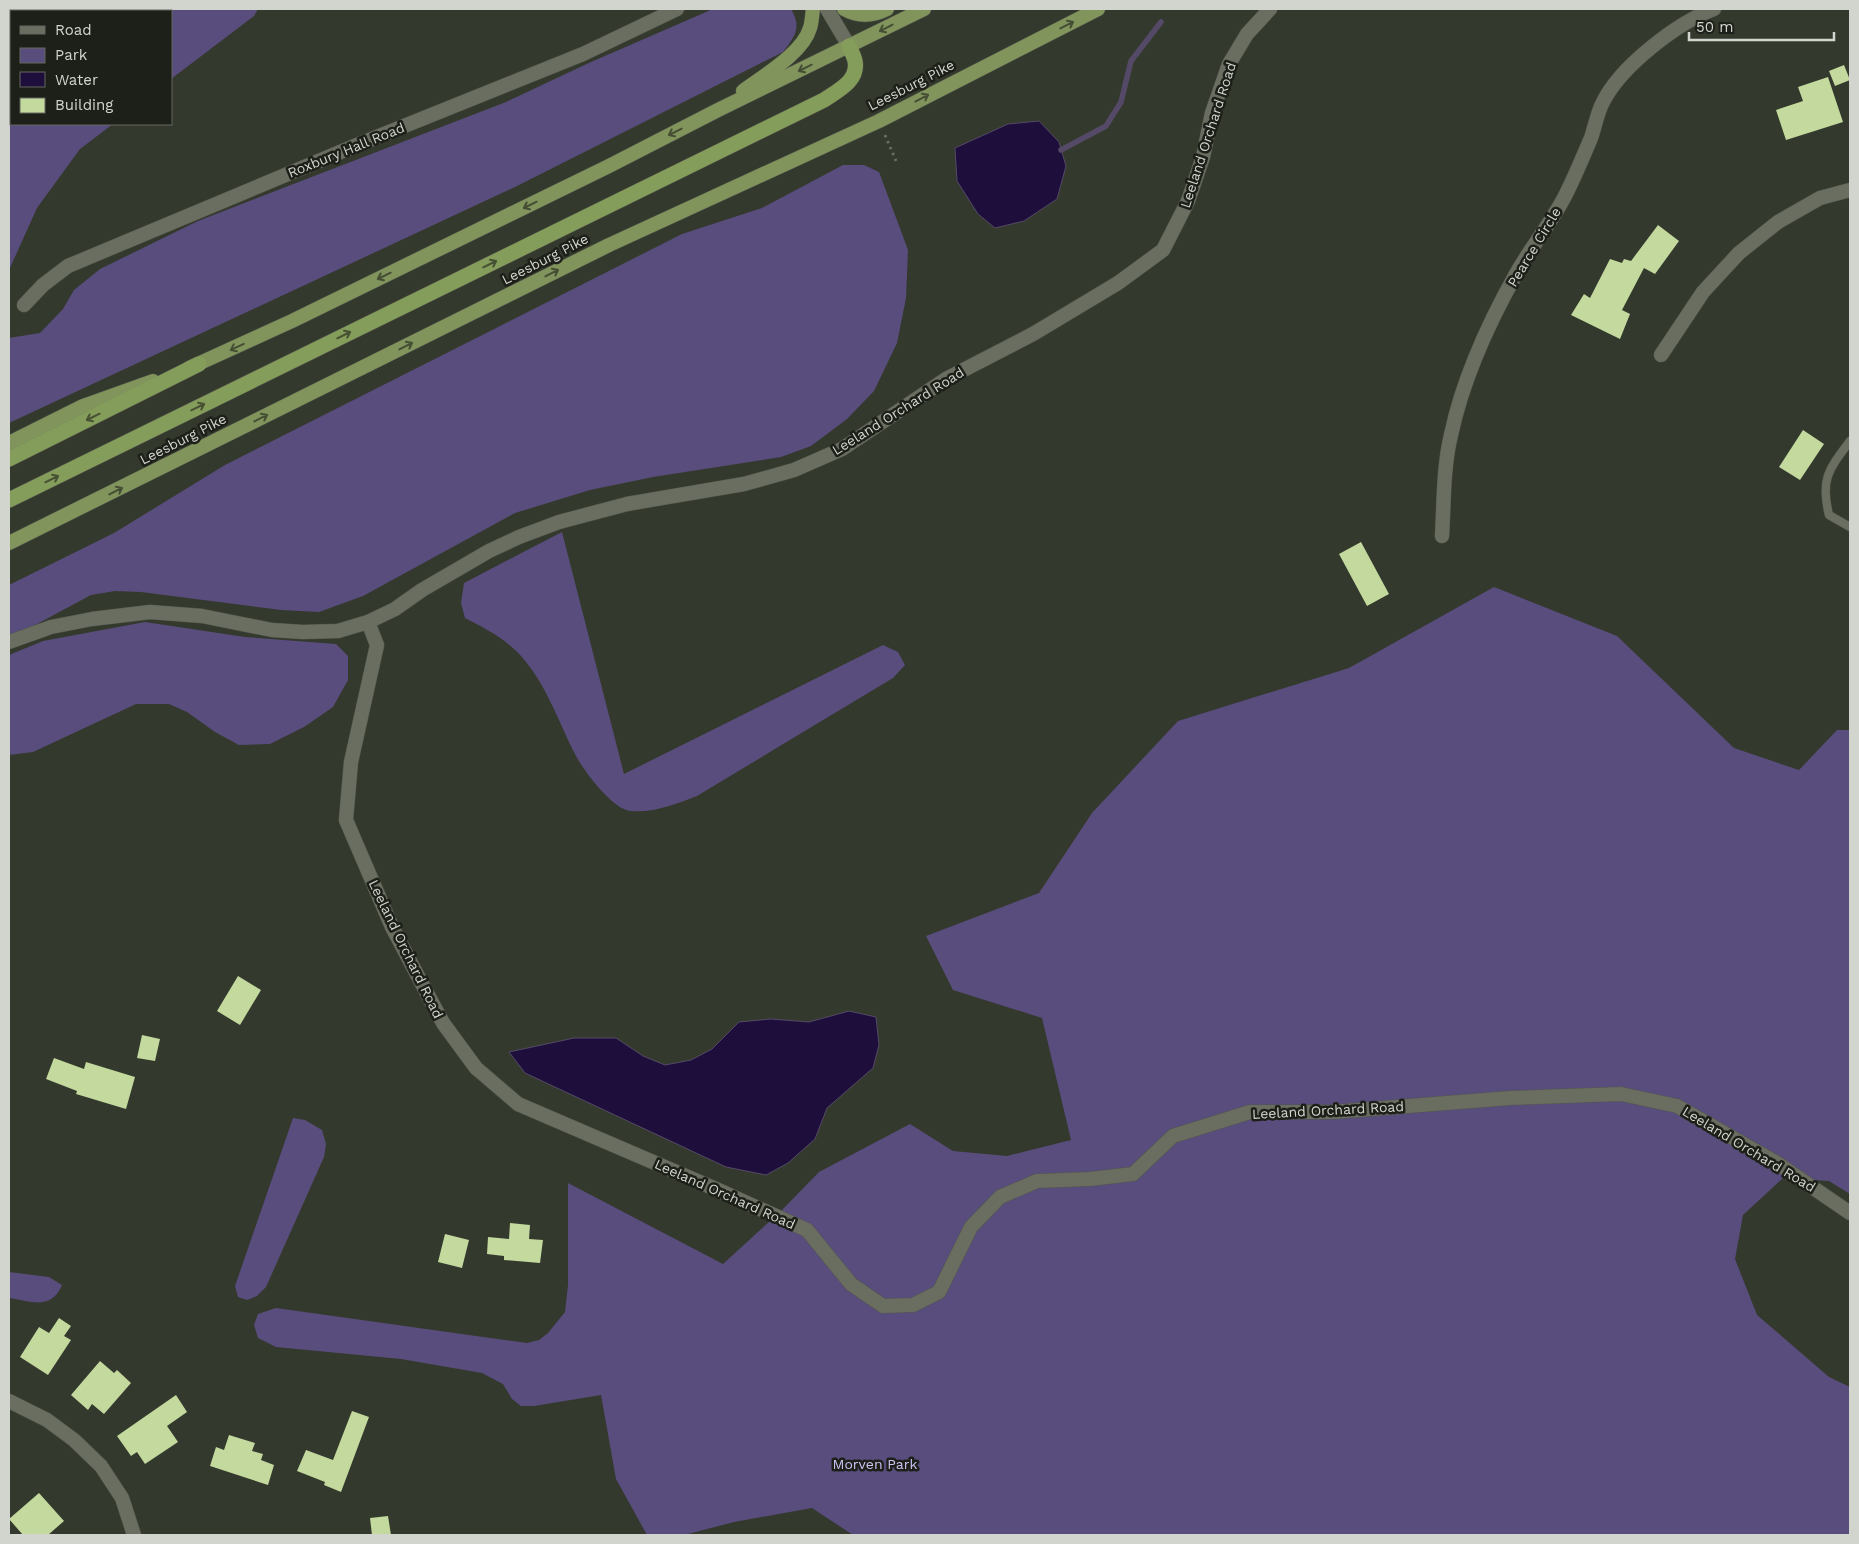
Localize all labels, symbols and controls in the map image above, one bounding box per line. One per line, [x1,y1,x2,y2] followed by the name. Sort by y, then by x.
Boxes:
[10,10,172,125] legend
[1689,10,1834,42] scale bar
[1696,18,1733,36] text: 50 m
[1059,20,1074,29] one-way arrow
[55,21,92,39] text: Road
[879,23,894,33] one-way arrow
[55,46,88,64] text: Park
[865,56,957,114] street label: Leesburg Pike
[1177,60,1239,210] street label: Leeland Orchard Road
[798,63,813,73] one-way arrow
[55,71,98,89] text: Water
[914,93,929,103] one-way arrow
[55,96,113,114] text: Building
[285,119,407,181] street label: Roxbury Hall Road
[668,128,683,137] one-way arrow
[523,201,538,210] one-way arrow
[1504,204,1564,290] street label: Pearce Circle
[499,230,591,288] street label: Leesburg Pike
[482,259,497,268] one-way arrow
[544,268,559,277] one-way arrow
[376,271,391,281] one-way arrow
[336,330,351,340] one-way arrow
[399,341,414,351] one-way arrow
[230,342,245,352] one-way arrow
[829,364,967,458] street label: Leeland Orchard Road
[190,402,205,411] one-way arrow
[137,410,229,468] street label: Leesburg Pike
[86,413,101,422] one-way arrow
[253,413,268,423] one-way arrow
[45,474,60,484] one-way arrow
[108,486,123,496] one-way arrow
[365,877,447,1021] street label: Leeland Orchard Road
[1252,1098,1404,1122] street label: Leeland Orchard Road
[1680,1103,1818,1195] street label: Leeland Orchard Road
[652,1156,798,1232] street label: Leeland Orchard Road
[833,1456,917,1472] park label: Morven Park

